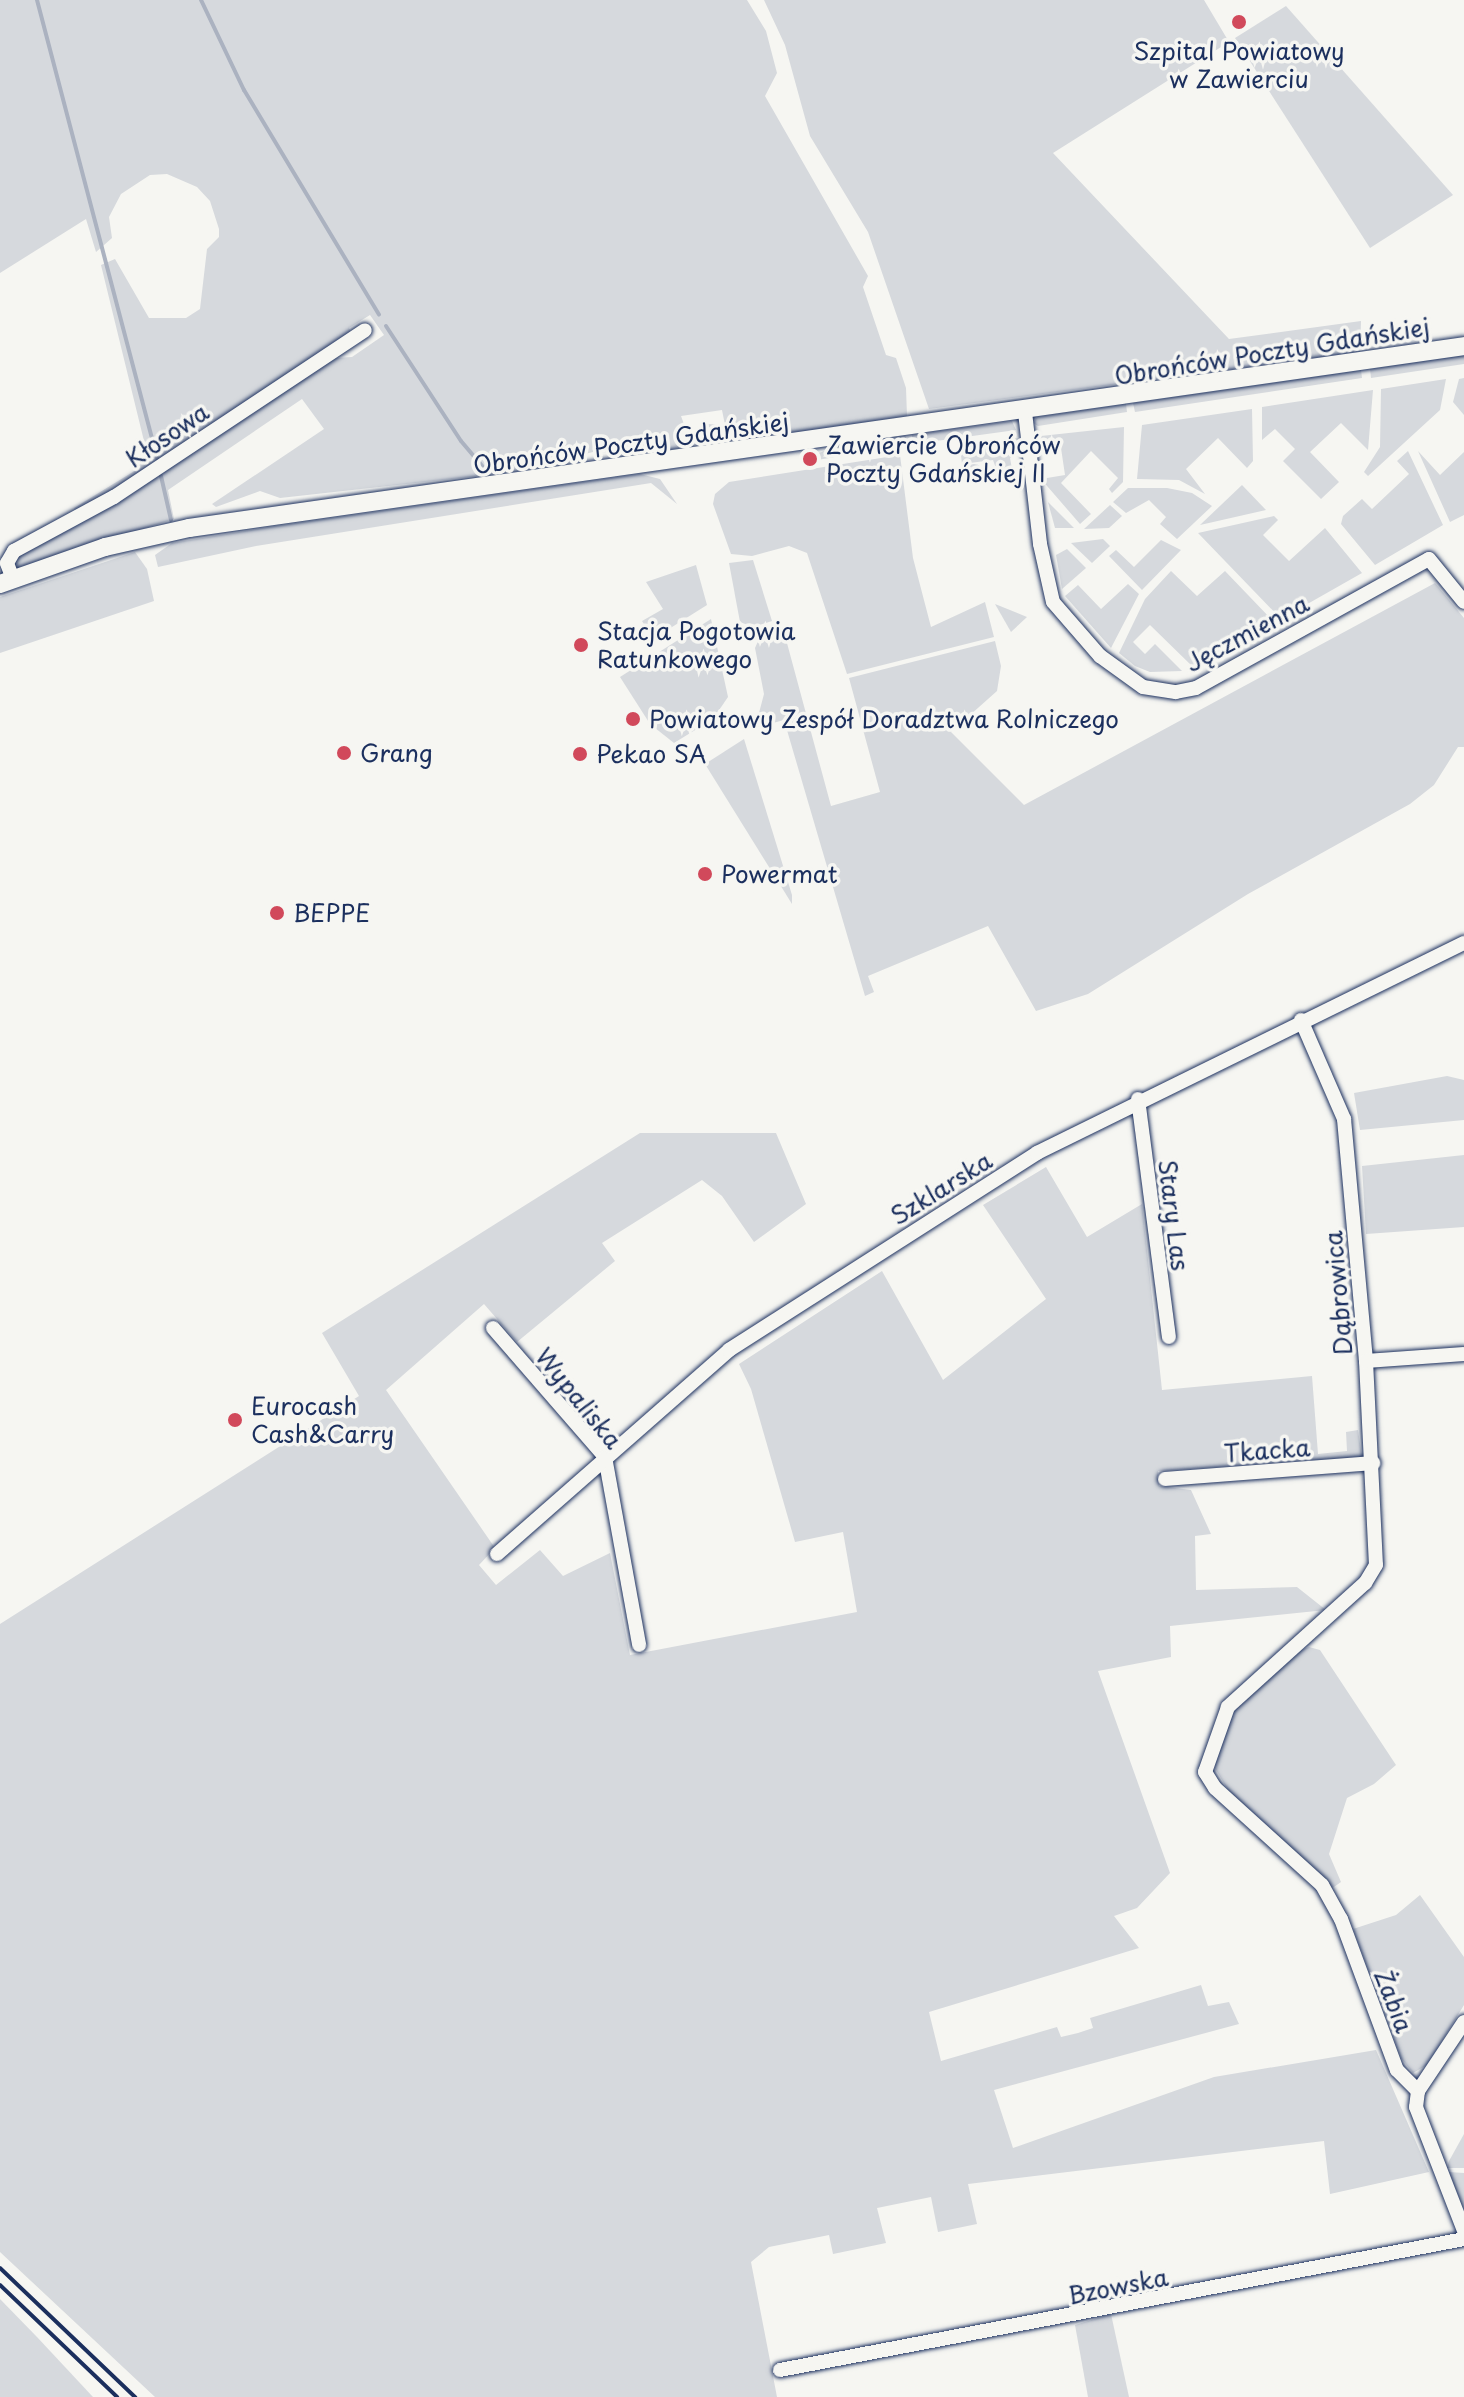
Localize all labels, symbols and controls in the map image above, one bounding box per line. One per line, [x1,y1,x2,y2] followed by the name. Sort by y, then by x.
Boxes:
[1228,11,1250,33] marker: Szpital Powiatowy w Zawierciu
[1133,37,1345,93] place label: Szpital Powiatowy w Zawierciu
[1112,312,1432,390] street label: Obrońców Poczty Gdańskiej
[120,397,214,473] street label: Kłosowa
[471,407,791,479] street label: Obrońców Poczty Gdańskiej
[826,431,1061,487] place label: Zawiercie Obrońców Poczty Gdańskiej II
[801,450,819,468] marker: Zawiercie Obrońców Poczty Gdańskiej II
[1180,589,1314,677] street label: Jęczmienna
[597,617,798,673] place label: Stacja Pogotowia Ratunkowego
[572,636,590,654] marker: Stacja Pogotowia Ratunkowego
[649,705,1115,733] place label: Powiatowy Zespół Doradztwa Rolniczego
[624,710,642,728] marker: Powiatowy Zespół Doradztwa Rolniczego
[360,739,433,767] place label: Grang
[596,740,707,768] place label: Pekao SA
[335,744,353,762] marker: Grang
[571,745,589,763] marker: Pekao SA
[721,860,838,888] place label: Powermat
[696,865,714,883] marker: Powermat
[293,899,371,927] place label: BEPPE
[268,904,286,922] marker: BEPPE
[885,1146,997,1230] street label: Szklarska
[1153,1158,1195,1272] street label: Stary Las
[1318,1230,1358,1356] street label: Dąbrowica
[530,1342,628,1454] street label: Wypaliska
[251,1392,394,1448] place label: Eurocash Cash&Carry
[226,1411,244,1429] marker: Eurocash Cash&Carry
[1223,1433,1311,1467] street label: Tkacka
[1369,1965,1419,2037] street label: Żabia
[1065,2262,1171,2310] street label: Bzowska

